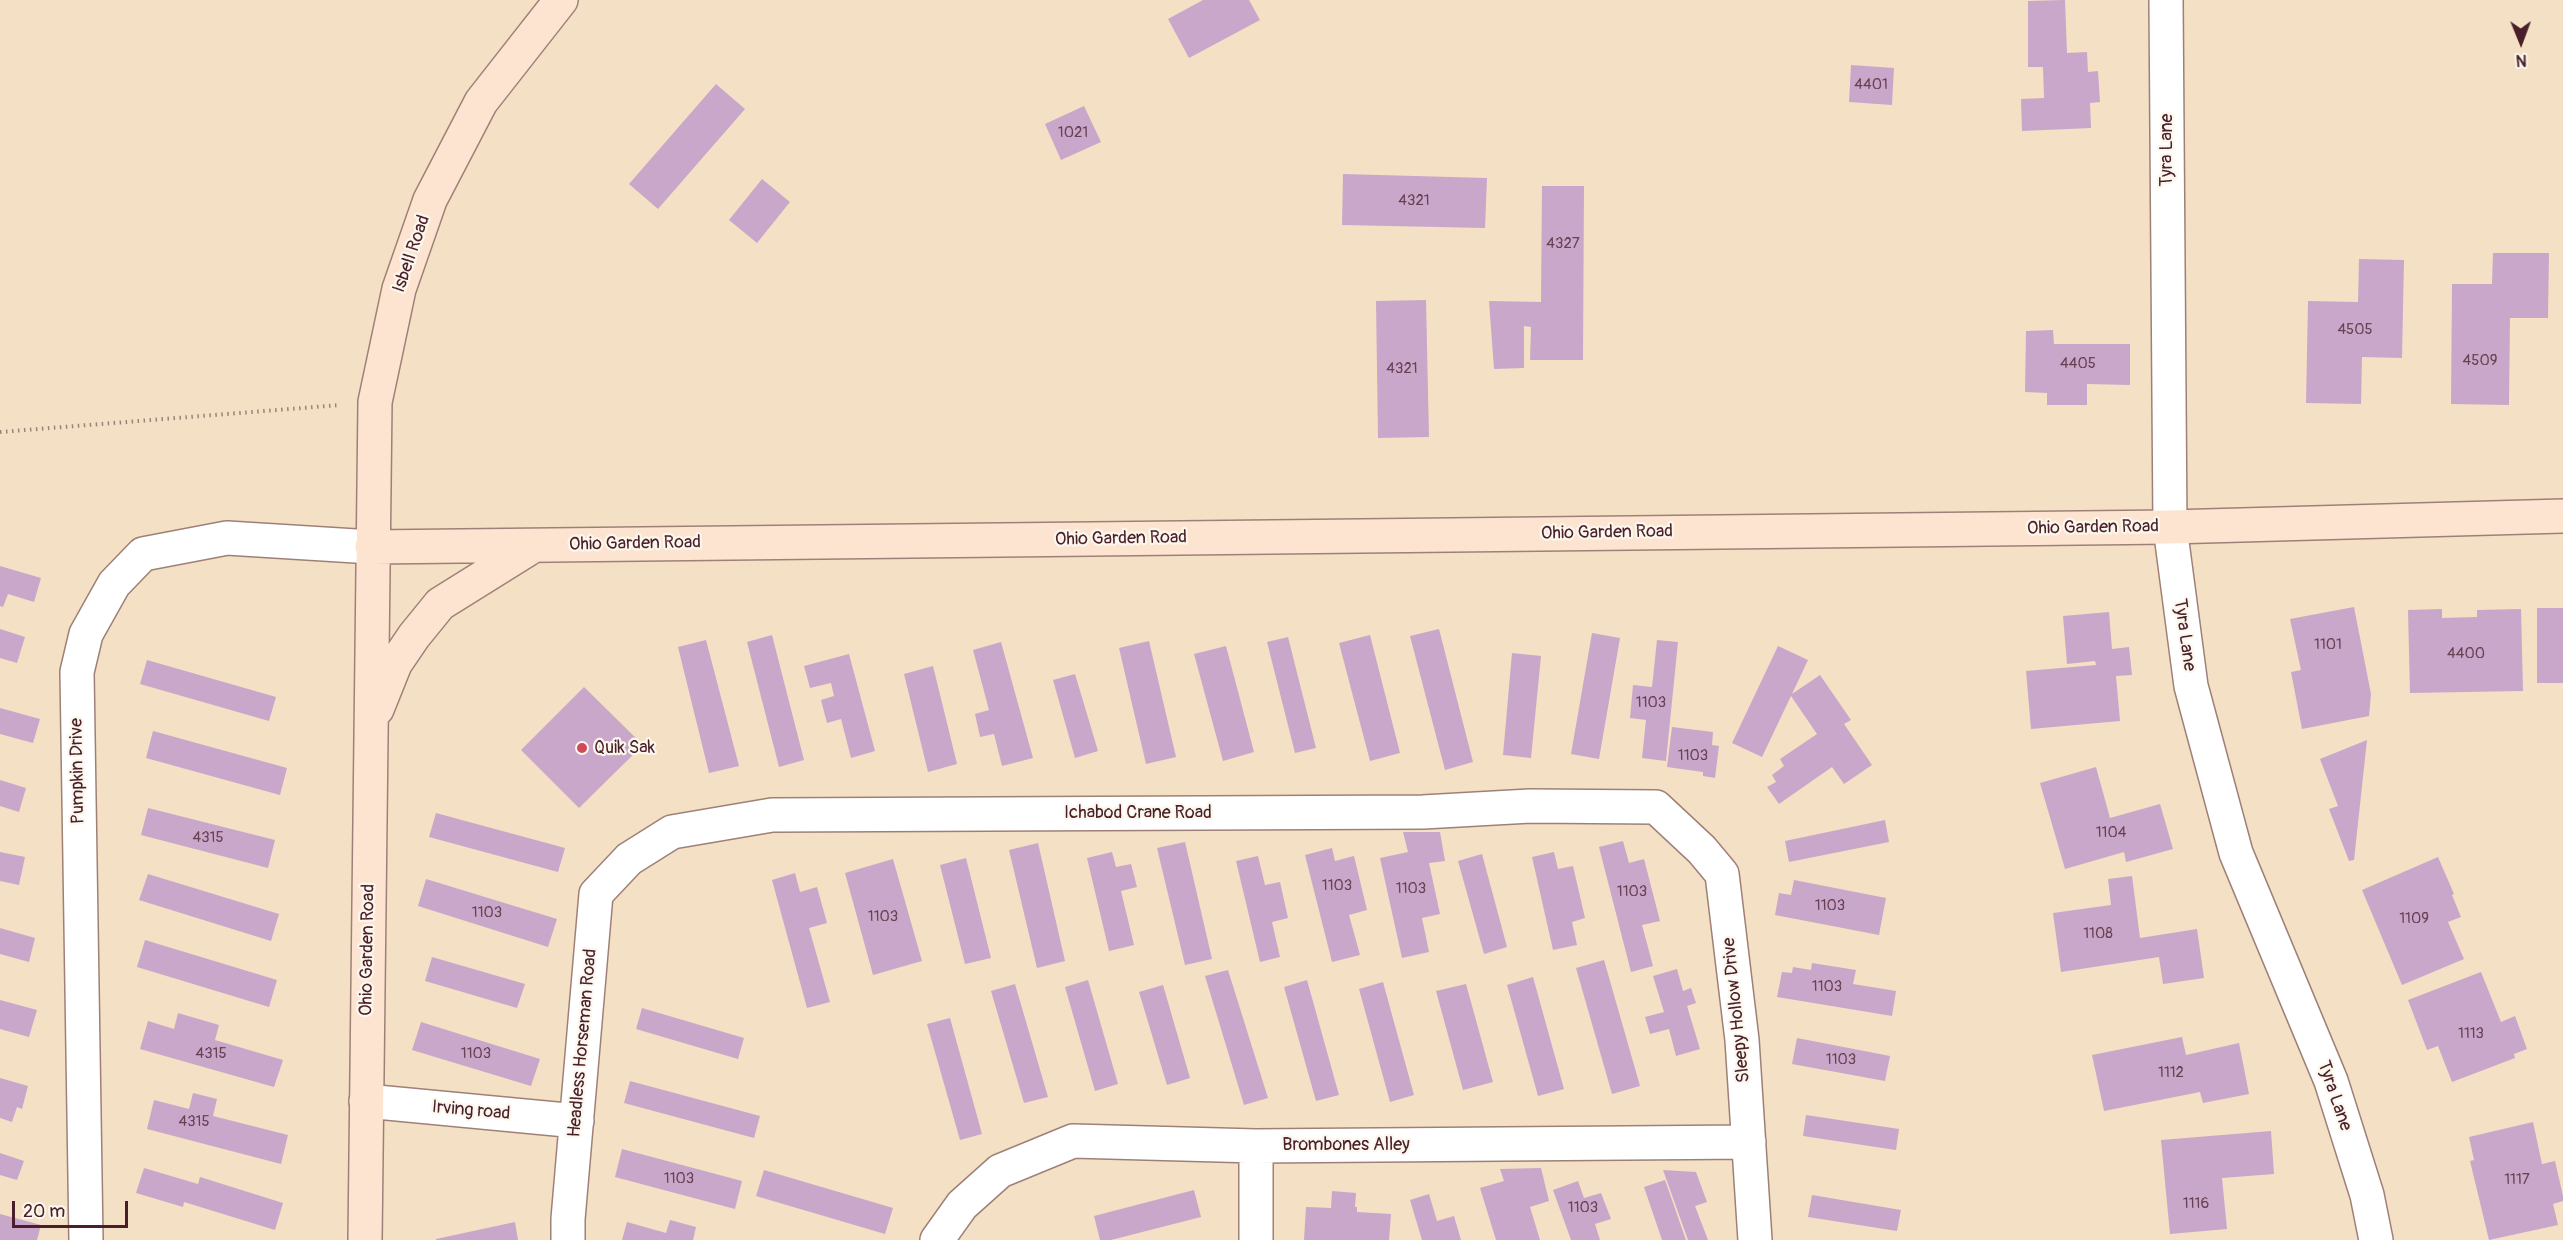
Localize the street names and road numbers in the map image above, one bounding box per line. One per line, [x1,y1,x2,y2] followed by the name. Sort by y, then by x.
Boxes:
[2156,114,2178,186] street label: Tyra Lane
[389,212,435,296] street label: Isbell Road
[2027,516,2159,540] street label: Ohio Garden Road
[1541,521,1673,545] street label: Ohio Garden Road
[1055,527,1187,551] street label: Ohio Garden Road
[569,532,701,556] street label: Ohio Garden Road
[2168,597,2200,673] street label: Tyra Lane
[66,718,90,824] street label: Pumpkin Drive
[1064,802,1212,824] street label: Ichabod Crane Road
[356,884,380,1016] street label: Ohio Garden Road
[1719,936,1755,1084] street label: Sleepy Hollow Drive
[564,948,602,1138] street label: Headless Horseman Road
[2312,1058,2356,1134] street label: Tyra Lane
[431,1097,511,1125] street label: Irving road
[1282,1134,1410,1156] street label: Brombones Alley

